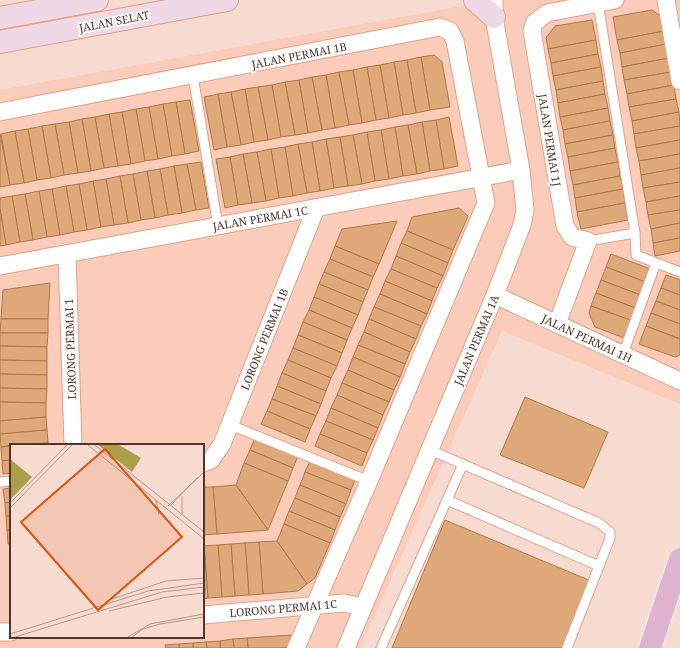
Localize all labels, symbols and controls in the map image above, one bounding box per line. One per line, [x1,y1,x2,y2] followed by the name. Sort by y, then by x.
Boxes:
[77,7,151,35] street label: JALAN SELAT
[249,38,348,72] street label: JALAN PERMAI 1B
[535,92,565,187] street label: JALAN PERMAI 1J
[210,202,309,234] street label: JALAN PERMAI 1C
[237,286,291,392] street label: LORONG PERMAI 1B
[450,292,502,389] street label: JALAN PERMAI 1A
[61,298,79,400] street label: LORONG PERMAI 1
[538,310,635,366] street label: JALAN PERMAI 1H
[10,444,204,638] inset map
[229,596,338,620] street label: LORONG PERMAI 1C

